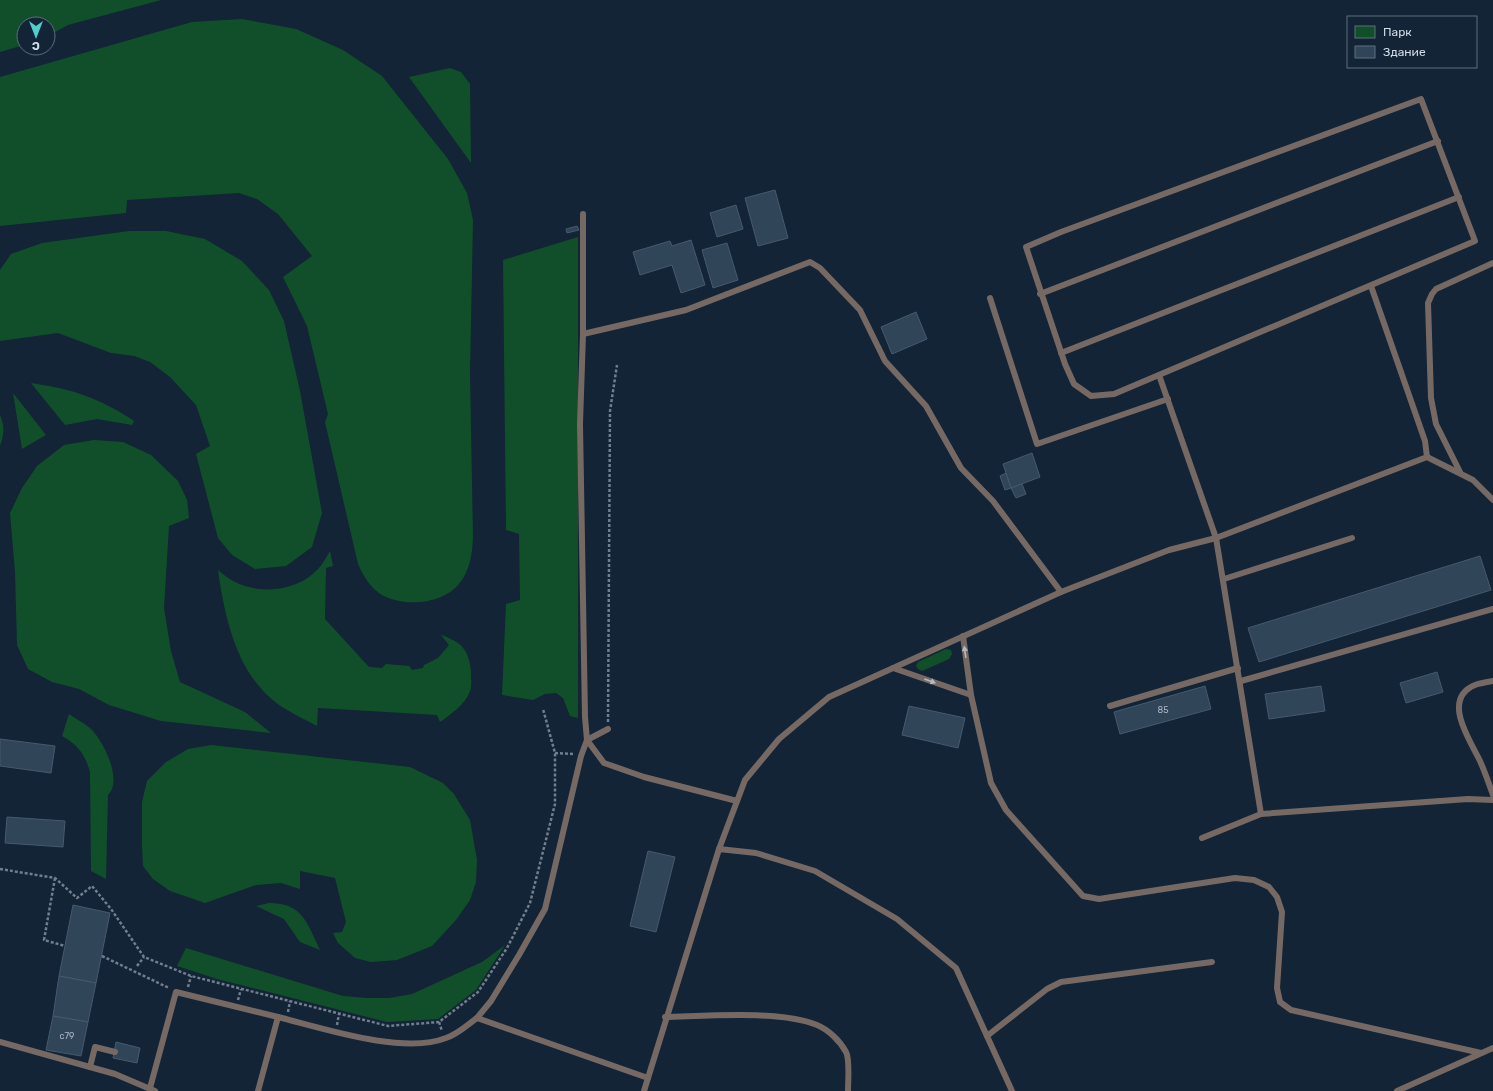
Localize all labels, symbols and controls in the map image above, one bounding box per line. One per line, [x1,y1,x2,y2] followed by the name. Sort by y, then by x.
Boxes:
[16,16,56,56] north arrow
[1347,16,1477,68] legend
[1383,25,1412,39] text: Парк
[32,39,40,52] text: С
[1383,45,1426,59] text: Здание
[962,646,968,658] one-way arrow
[924,678,936,684] one-way arrow
[1157,705,1169,715] house number: 85
[60,1031,74,1041] house number: с79

